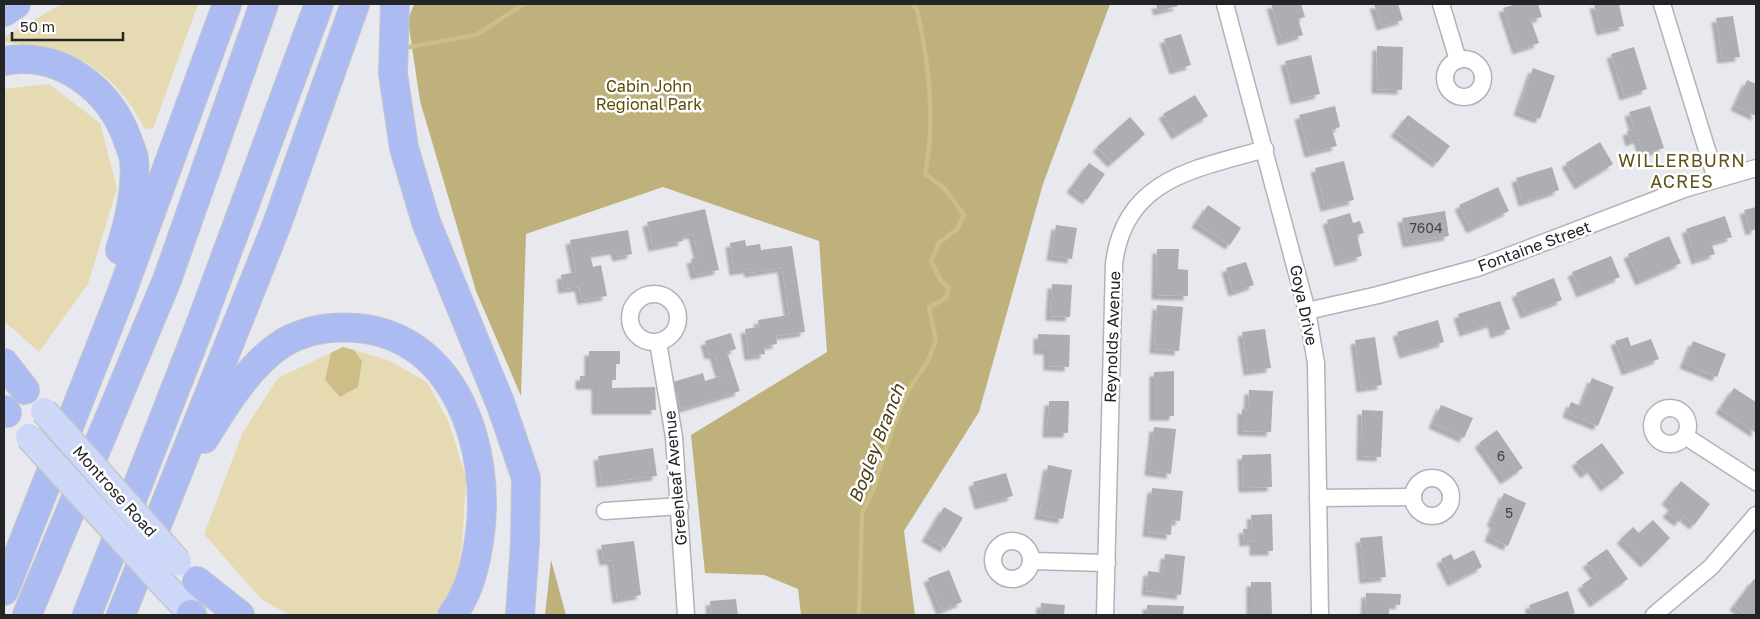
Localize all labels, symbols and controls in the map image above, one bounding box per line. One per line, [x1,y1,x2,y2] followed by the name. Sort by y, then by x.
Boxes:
[12,10,124,42] scale bar
[20,17,55,35] text: 50 m
[596,76,702,114] park label: Cabin John Regional Park
[1618,149,1746,192] district label: WILLERBURN ACRES
[1475,216,1593,276] street label: Fontaine Street
[1409,219,1443,236] house number: 7604
[1286,263,1322,347] street label: Goya Drive
[1100,271,1124,403] street label: Reynolds Avenue
[843,380,909,505] water label: Bogley Branch
[659,410,691,546] street label: Greenleaf Avenue
[69,441,161,541] street label: Montrose Road
[1497,447,1505,464] house number: 6
[1505,504,1513,521] house number: 5

